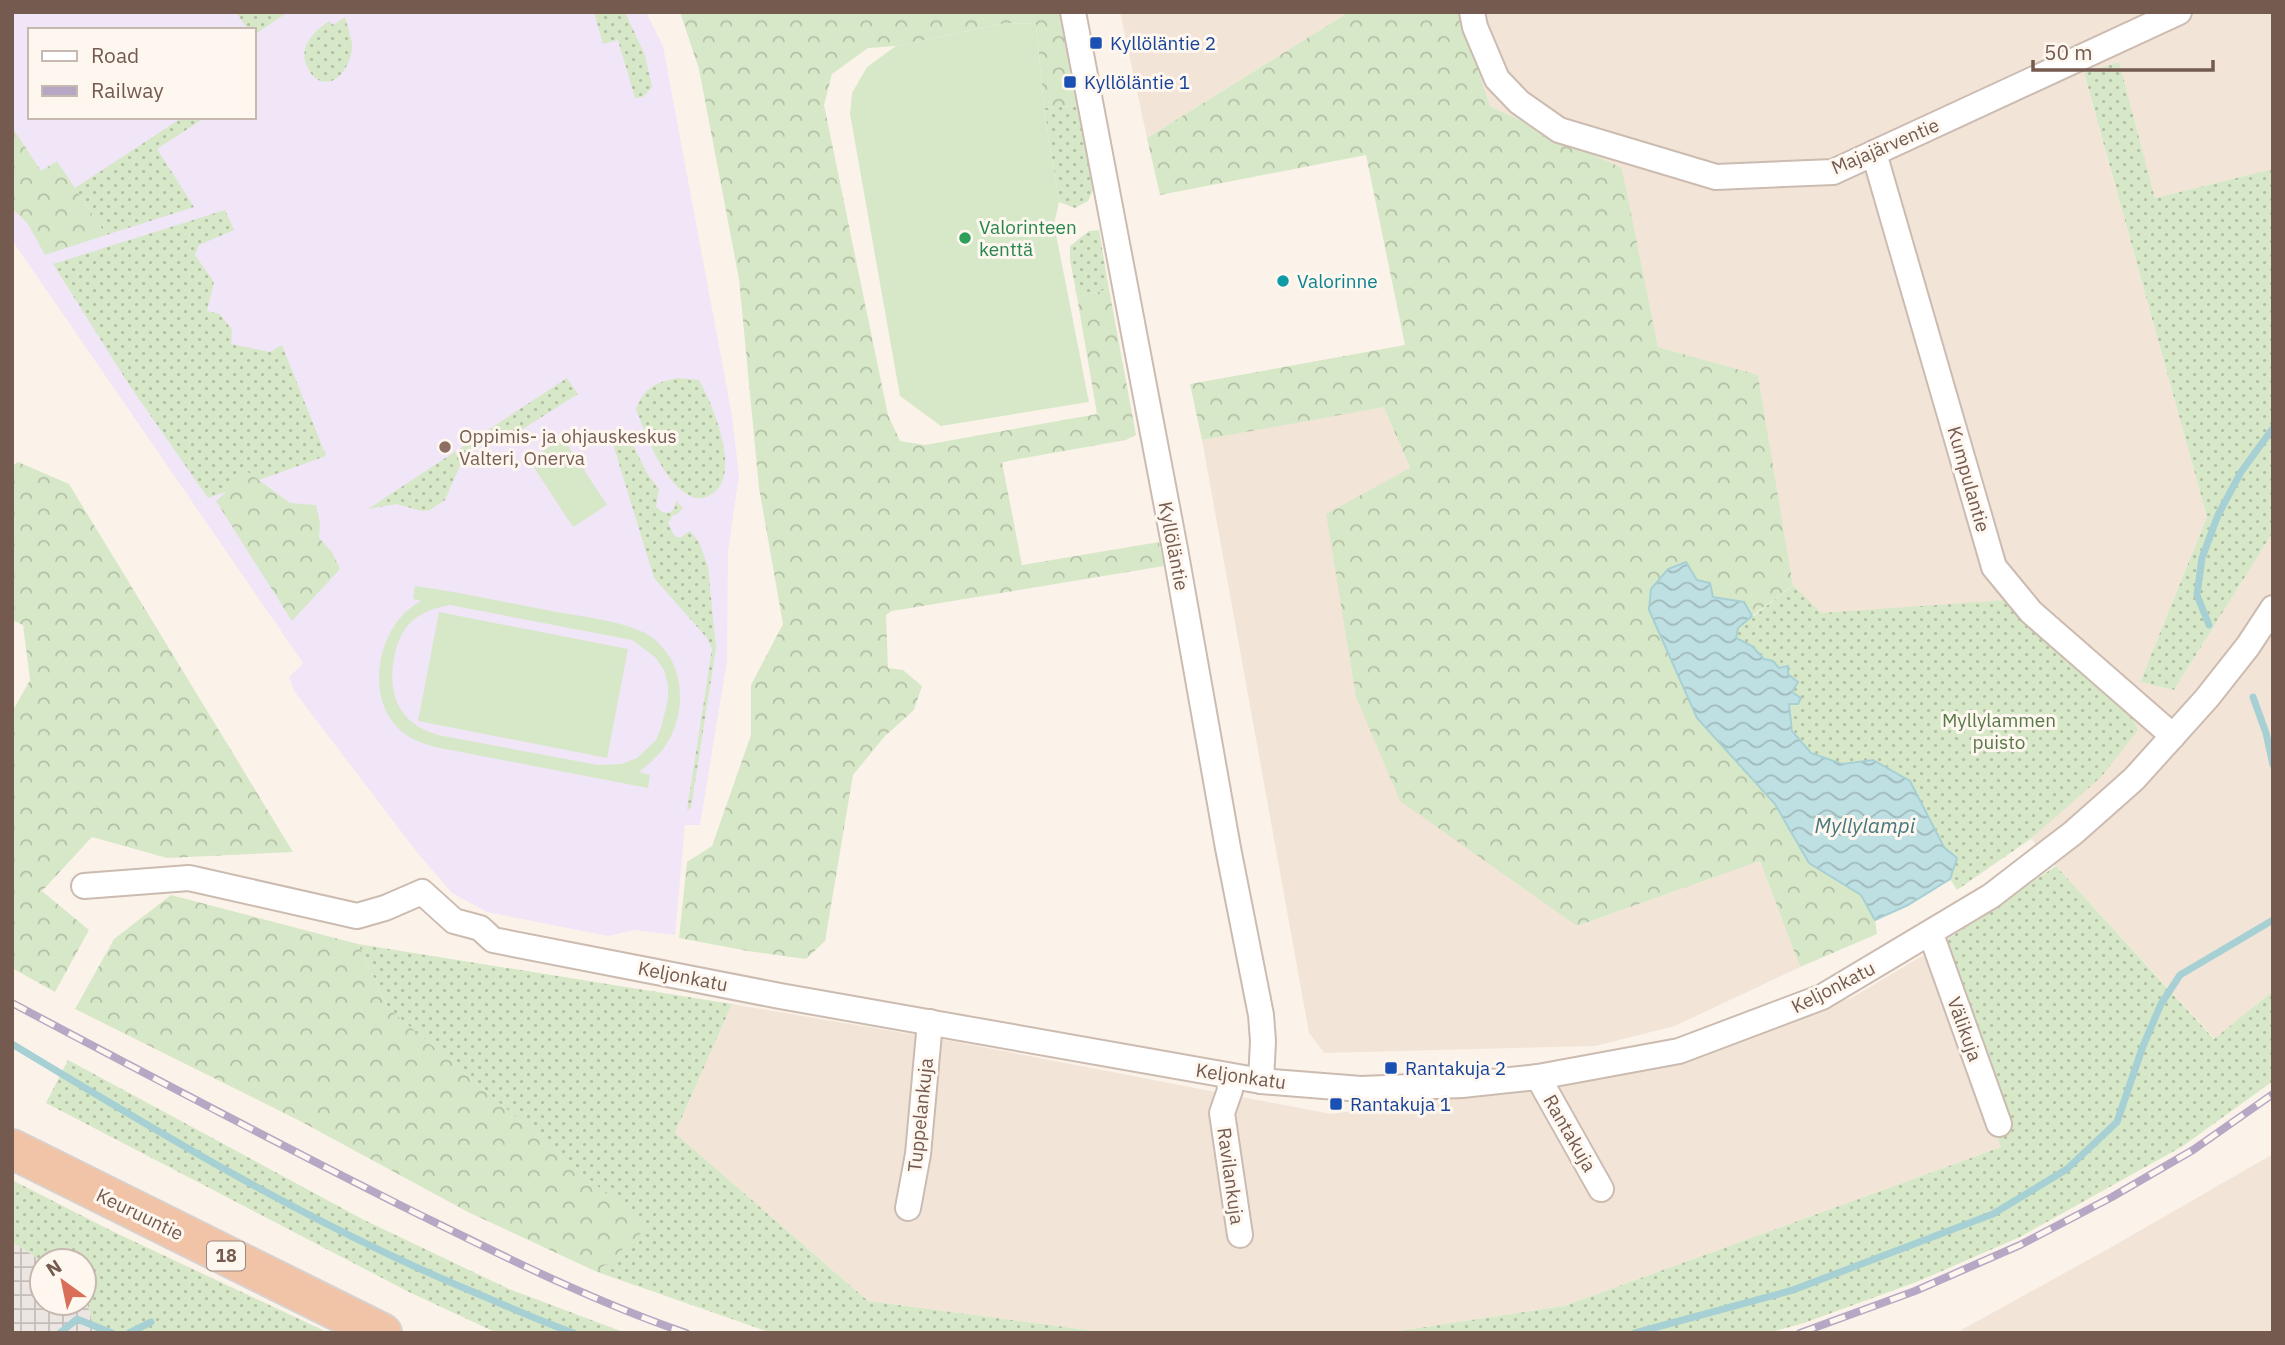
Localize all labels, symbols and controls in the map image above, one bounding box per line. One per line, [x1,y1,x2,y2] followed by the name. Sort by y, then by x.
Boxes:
[28,28,256,119] legend
[2033,28,2213,72] scale bar
[1110,31,1216,55] place label: Kyllöläntie 2
[1088,35,1104,51] marker: Kyllöläntie 2
[2044,38,2093,66] text: 50 m
[91,41,139,69] text: Road
[1084,70,1190,94] place label: Kyllöläntie 1
[1062,74,1078,90] marker: Kyllöläntie 1
[91,76,164,104] text: Railway
[1827,113,1943,179] street label: Majajärventie
[979,215,1077,261] place label: Valorinteen kenttä
[957,230,973,246] marker: Valorinteen kenttä
[1297,269,1378,293] place label: Valorinne
[1275,273,1291,289] marker: Valorinne
[1942,423,1996,535] street label: Kumpulantie
[459,424,677,470] place label: Oppimis- ja ohjauskeskus Valteri, Onerva
[437,439,453,455] marker: Oppimis- ja ohjauskeskus Valteri, Onerva
[1154,499,1194,593] street label: Kyllöläntie
[1942,708,2056,754] park label: Myllylammen puisto
[1815,811,1916,839] water label: Myllylampi
[636,956,730,996] street label: Keljonkatu
[1787,956,1879,1018] street label: Keljonkatu
[1942,994,1988,1064] street label: Välikuja
[1405,1056,1506,1080] place label: Rantakuja 2
[902,1057,938,1173] street label: Tuppelankuja
[1194,1058,1288,1094] street label: Keljonkatu
[1383,1060,1399,1076] marker: Rantakuja 2
[1538,1090,1602,1176] street label: Rantakuja
[1350,1092,1451,1116] place label: Rantakuja 1
[1328,1096,1344,1112] marker: Rantakuja 1
[1212,1126,1250,1226] street label: Ravilankuja
[92,1183,188,1245] street label: Keuruuntie
[207,1241,245,1270] road number: 18
[28,1247,98,1317] north arrow
[41,1254,66,1282] text: N

